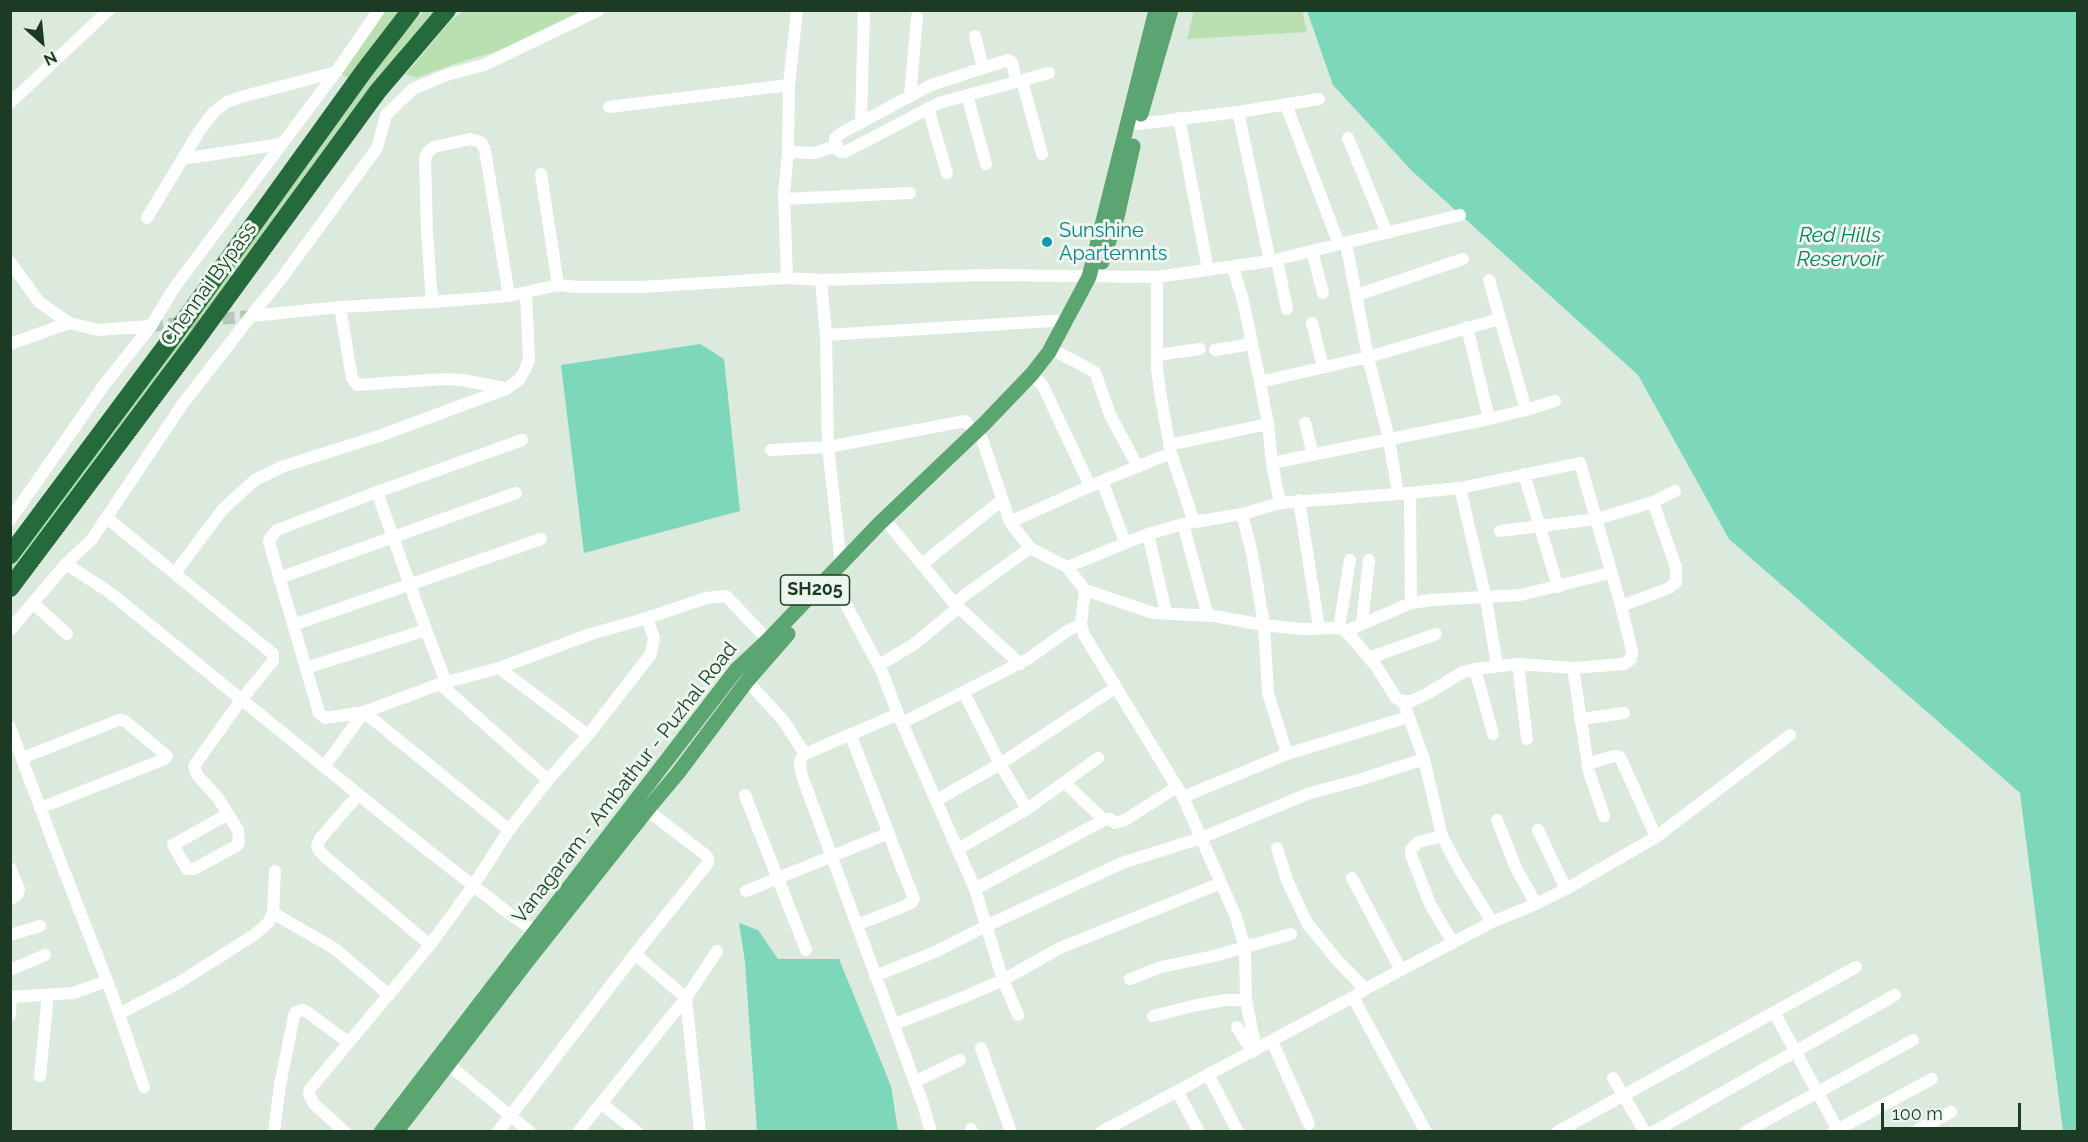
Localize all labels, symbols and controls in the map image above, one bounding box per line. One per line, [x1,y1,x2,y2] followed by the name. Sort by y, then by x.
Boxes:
[12,12,72,72] north arrow
[41,47,60,70] text: N
[156,217,262,351] street label: Chennai Bypass
[1059,219,1167,266] place label: Sunshine Apartemnts
[1797,223,1883,273] water label: Red Hills Reservoir
[1040,235,1054,249] marker: Sunshine Apartemnts
[780,575,850,605] road number: SH205
[508,638,742,928] street label: Vanagaram - Ambathur - Puzhal Road
[1884,1091,2024,1129] scale bar
[1892,1103,1943,1124] text: 100 m

